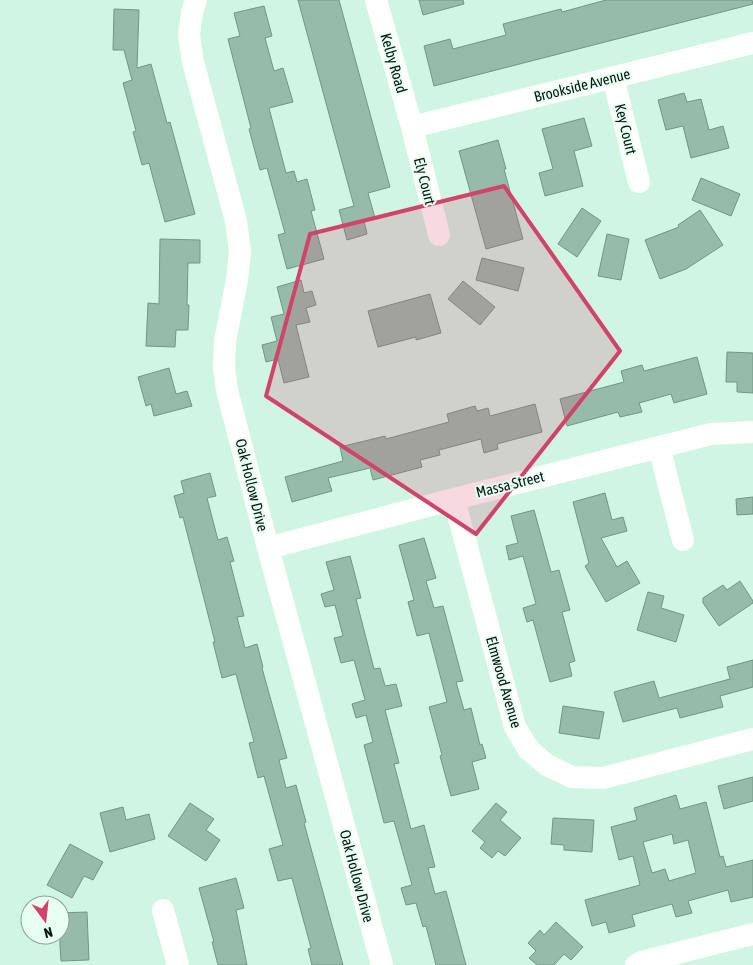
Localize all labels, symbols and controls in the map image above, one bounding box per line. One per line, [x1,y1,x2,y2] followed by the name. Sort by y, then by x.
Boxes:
[377,31,411,95] street label: Kelby Road
[532,65,632,105] street label: Brookside Avenue
[612,102,640,156] street label: Key Court
[411,156,439,206] street label: Ely Court
[232,437,272,533] street label: Oak Hollow Drive
[474,467,546,501] street label: Massa Street
[483,634,525,730] street label: Elmwood Avenue
[336,828,378,924] street label: Oak Hollow Drive
[20,895,70,945] north arrow
[42,924,54,941] text: N

